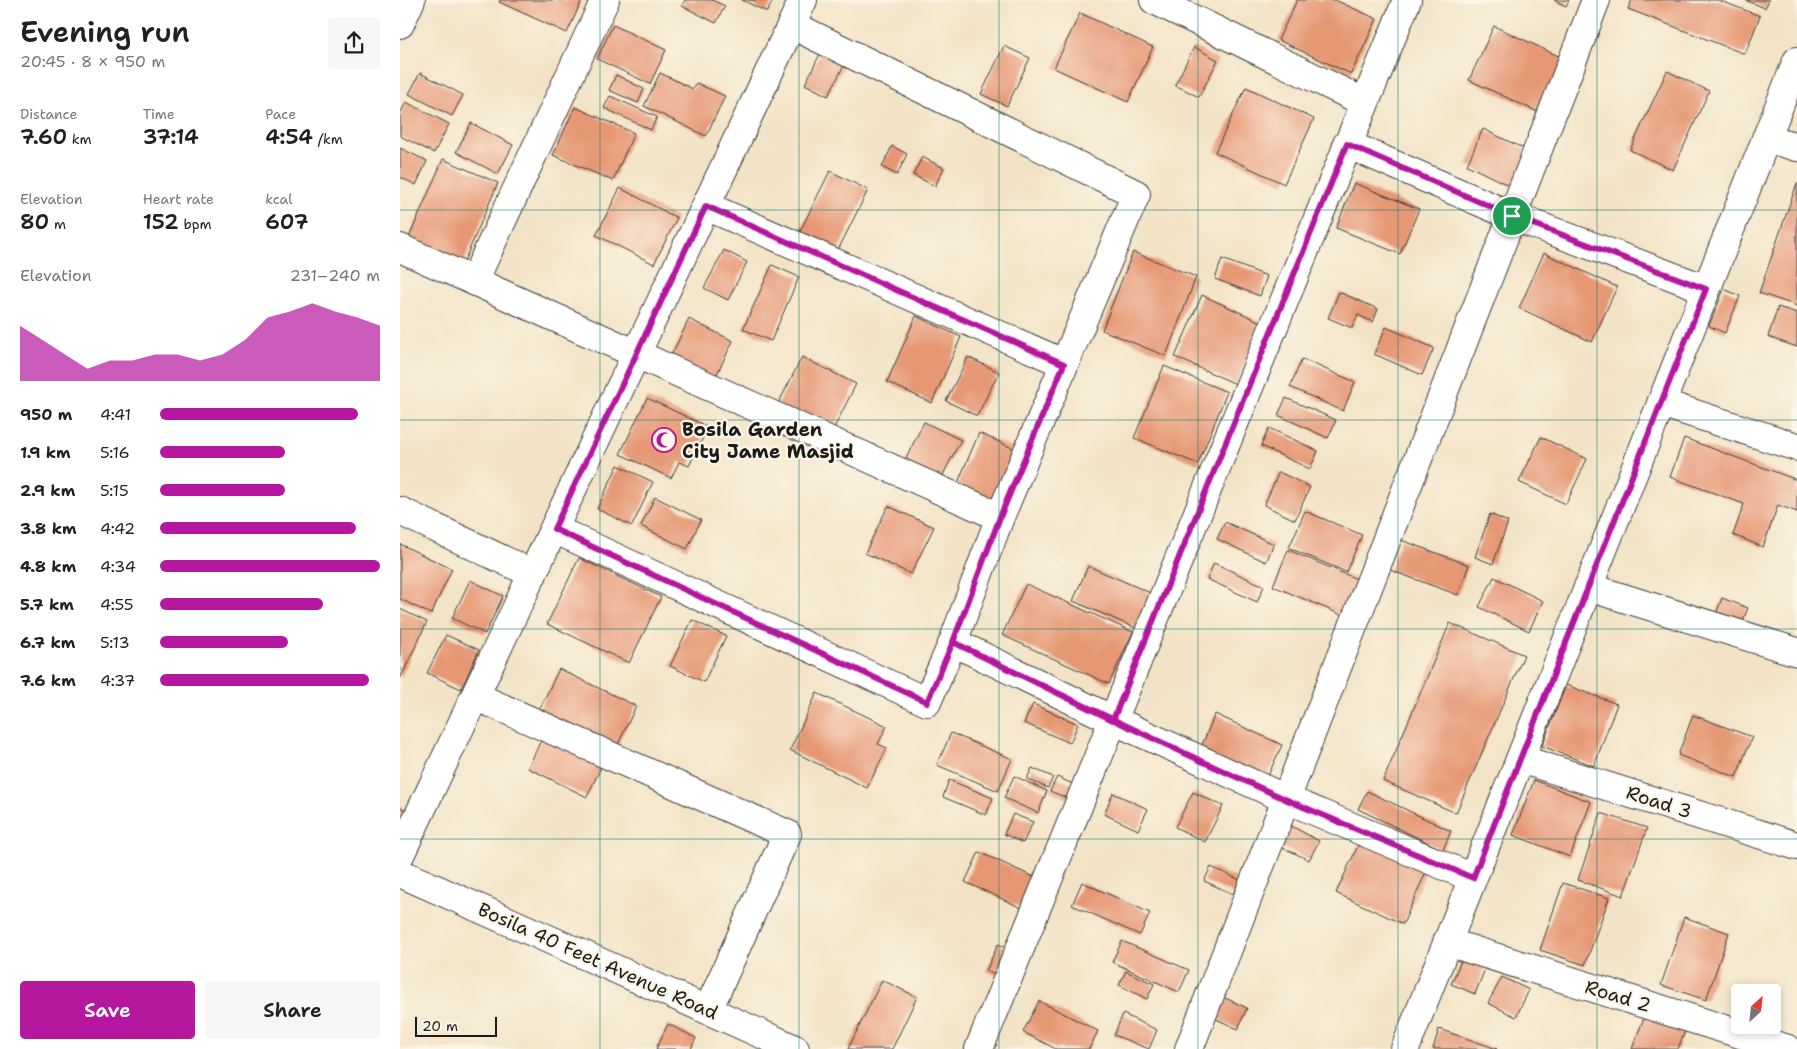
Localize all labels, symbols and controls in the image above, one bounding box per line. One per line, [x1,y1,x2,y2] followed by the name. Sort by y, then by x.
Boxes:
[20,13,190,51] text: Evening run
[328,17,380,69] button: share
[20,51,165,72] text: 20:45 · 8 × 950 m
[20,105,77,123] text: Distance
[143,105,175,123] text: Time
[265,105,296,123] text: Pace
[20,123,67,151] text: 7.60
[143,123,199,151] text: 37:14
[265,123,313,151] text: 4:54
[67,130,92,148] text: km
[313,130,343,148] text: /km
[20,190,83,208] text: Elevation
[143,190,214,208] text: Heart rate
[265,190,293,208] text: kcal
[1491,195,1533,237] pin
[1498,202,1526,230] icon: arrive
[20,208,49,236] text: 80
[143,208,179,236] text: 152
[265,208,308,236] text: 607
[49,215,66,233] text: m
[179,215,212,233] text: bpm
[20,265,92,286] text: Elevation
[290,265,380,286] text: 231–240 m
[20,404,72,425] text: 950 m
[100,404,131,425] text: 4:41
[682,417,854,464] place label: Bosila Garden City Jame Masjid
[651,427,677,453] mosque icon: Bosila Garden City Jame Masjid
[20,442,71,463] text: 1.9 km
[100,442,130,463] text: 5:16
[20,480,75,501] text: 2.9 km
[100,480,129,501] text: 5:15
[20,518,77,539] text: 3.8 km
[100,518,135,539] text: 4:42
[20,556,76,577] text: 4.8 km
[100,556,136,577] text: 4:34
[20,594,74,615] text: 5.7 km
[100,594,134,615] text: 4:55
[20,632,75,653] text: 6.7 km
[100,632,130,653] text: 5:13
[20,670,76,691] text: 7.6 km
[100,670,135,691] text: 4:37
[1623,780,1695,824] street label: Road 3
[474,897,722,1025] street label: Bosila 40 Feet Avenue Road
[1582,974,1654,1018] street label: Road 2
[20,981,195,1039] button: Save
[205,981,380,1039] button: Share
[1731,984,1781,1034] north arrow
[1731,984,1781,1034] map controls
[415,1014,498,1037] scale bar
[422,1017,458,1035] text: 20 m

